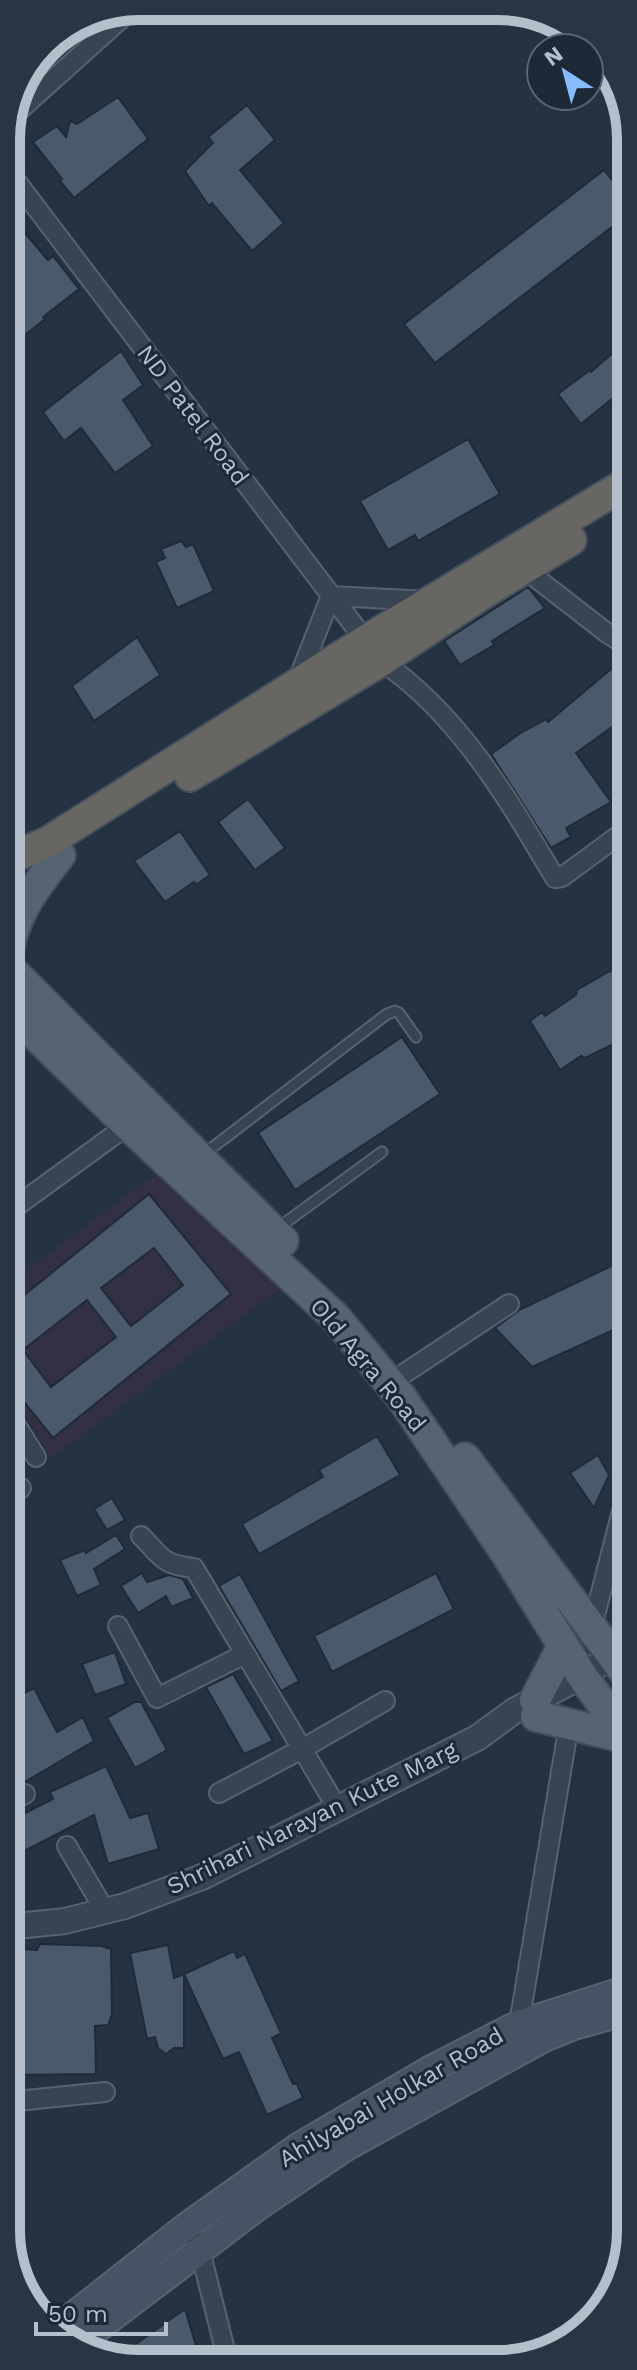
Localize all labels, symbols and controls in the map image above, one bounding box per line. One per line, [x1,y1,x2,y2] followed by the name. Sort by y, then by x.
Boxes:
[525,32,605,112] north arrow
[540,41,567,71] text: N
[131,339,255,491] street label: ND Patel Road
[304,1293,432,1437] street label: Old Agra Road
[162,1735,462,1901] street label: Shrihari Narayan Kute Marg
[274,2021,508,2173] street label: Ahilyabai Holkar Road
[36,2286,166,2336] scale bar
[48,2300,108,2328] text: 50 m

